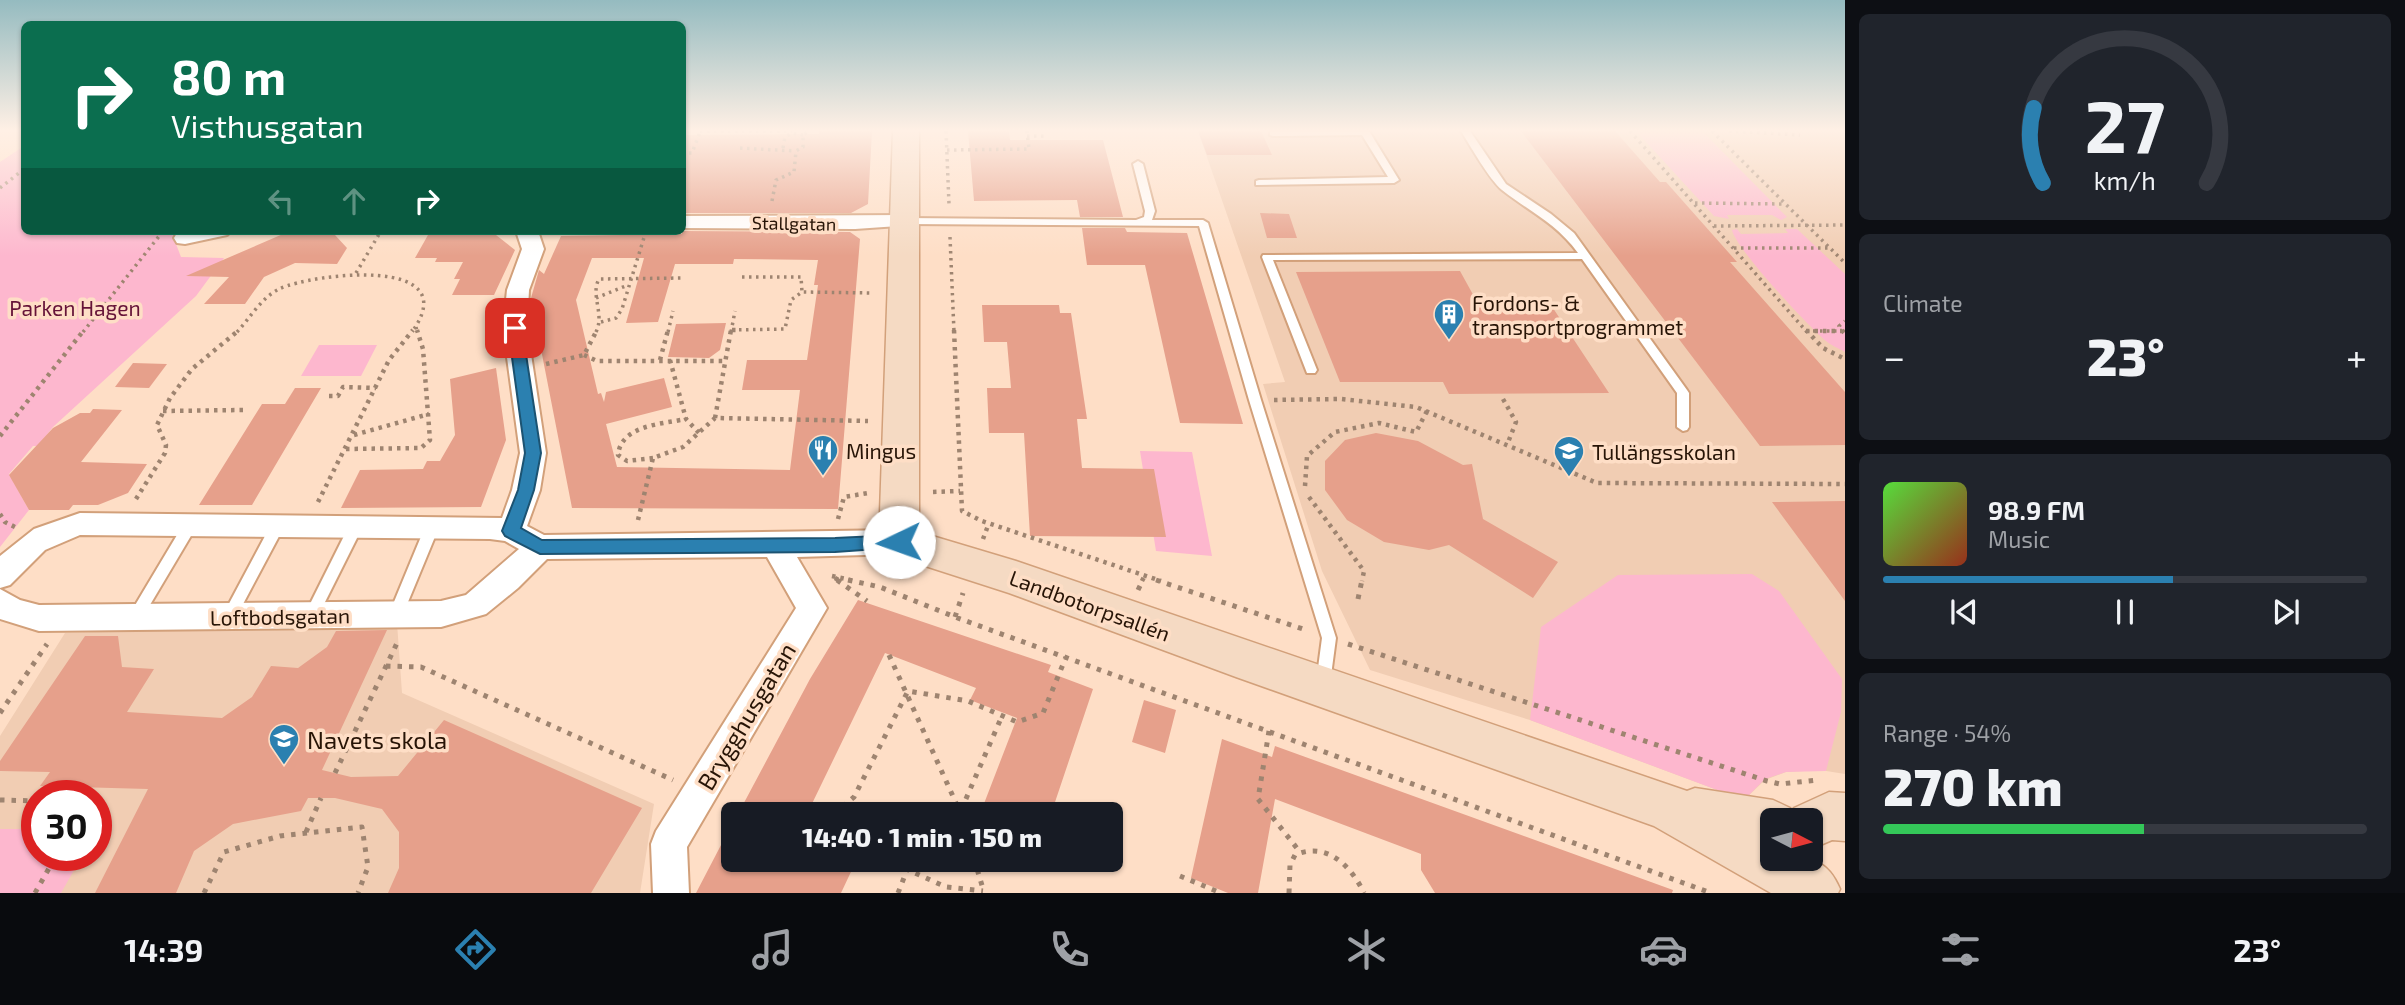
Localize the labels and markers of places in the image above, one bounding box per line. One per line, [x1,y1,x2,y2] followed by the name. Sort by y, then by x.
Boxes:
[1472,290,1683,339] place label: Fordons- & transportprogrammet
[1432,297,1466,341] building icon: Fordons- & transportprogrammet
[485,298,545,358] pin
[806,433,840,477] restaurant icon: Mingus
[1552,434,1586,478] school or university icon: Tullängsskolan
[846,438,916,463] place label: Mingus
[1592,439,1736,464] place label: Tullängsskolan
[267,722,301,766] school or university icon: Navets skola
[307,725,447,754] place label: Navets skola

